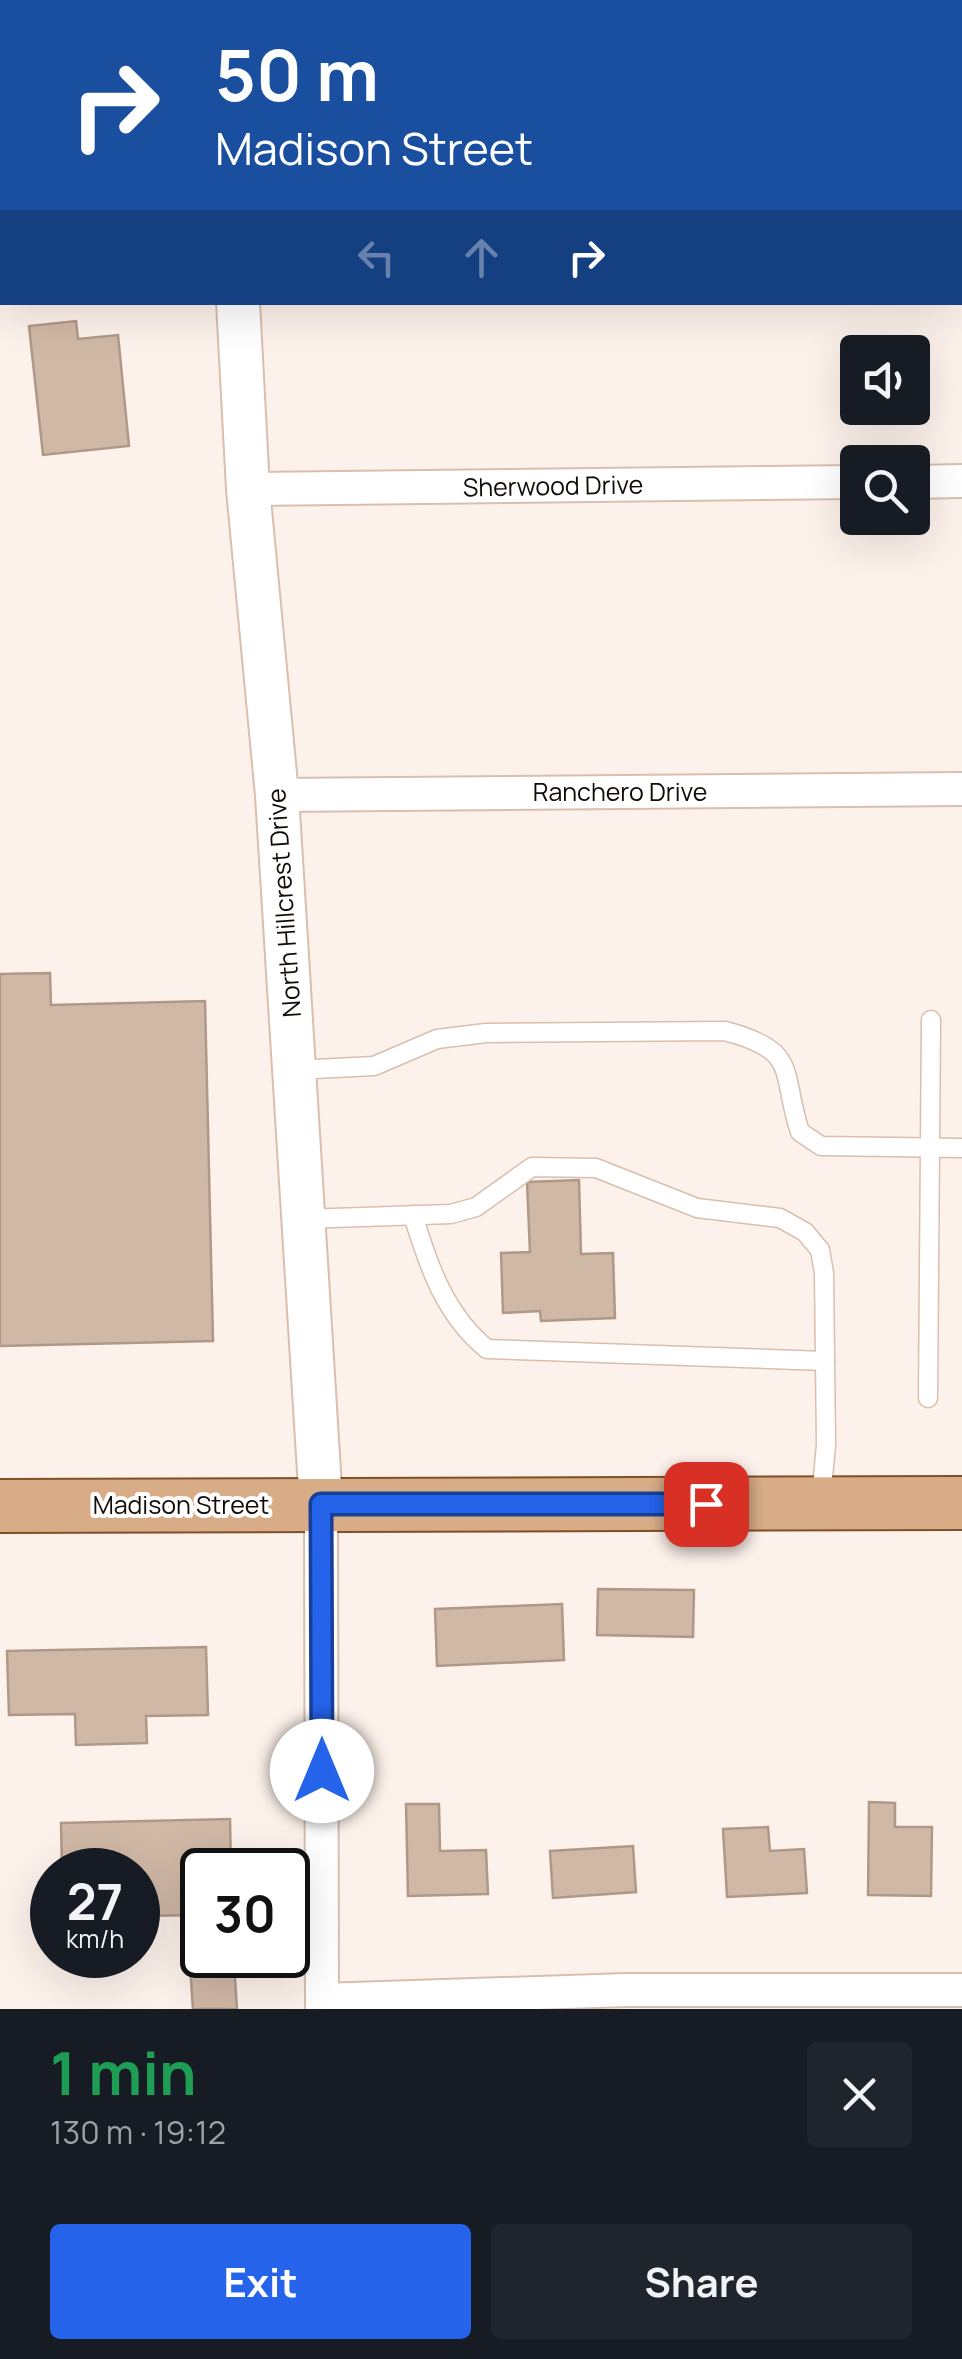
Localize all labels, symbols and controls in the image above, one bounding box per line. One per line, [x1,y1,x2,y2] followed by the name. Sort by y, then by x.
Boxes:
[215,26,379,122] text: 50 m
[50,40,180,170] icon: right
[215,117,533,179] text: Madison Street
[349,230,404,285] icon: left
[454,230,509,285] icon: ahead
[559,230,614,285] icon: right
[840,335,930,535] map controls
[840,335,930,425] button: sound
[840,445,930,535] button: search
[462,466,643,505] street label: Sherwood Drive
[533,774,707,809] street label: Ranchero Drive
[258,787,309,1019] street label: North Hillcrest Drive
[664,1462,749,1547] pin
[679,1477,734,1532] icon: arrive
[93,1487,269,1522] street label: Madison Street
[270,1719,374,1823] position arrow
[180,1848,310,1978] speed limit sign: 30
[67,1867,123,1935] text: 27
[66,1921,124,1956] text: km/h
[50,2031,197,2113] text: 1 min
[807,2042,912,2147] button: close
[50,2110,226,2154] text: 130 m · 19:12
[50,2224,471,2339] button: Exit
[491,2224,912,2339] button: Share

